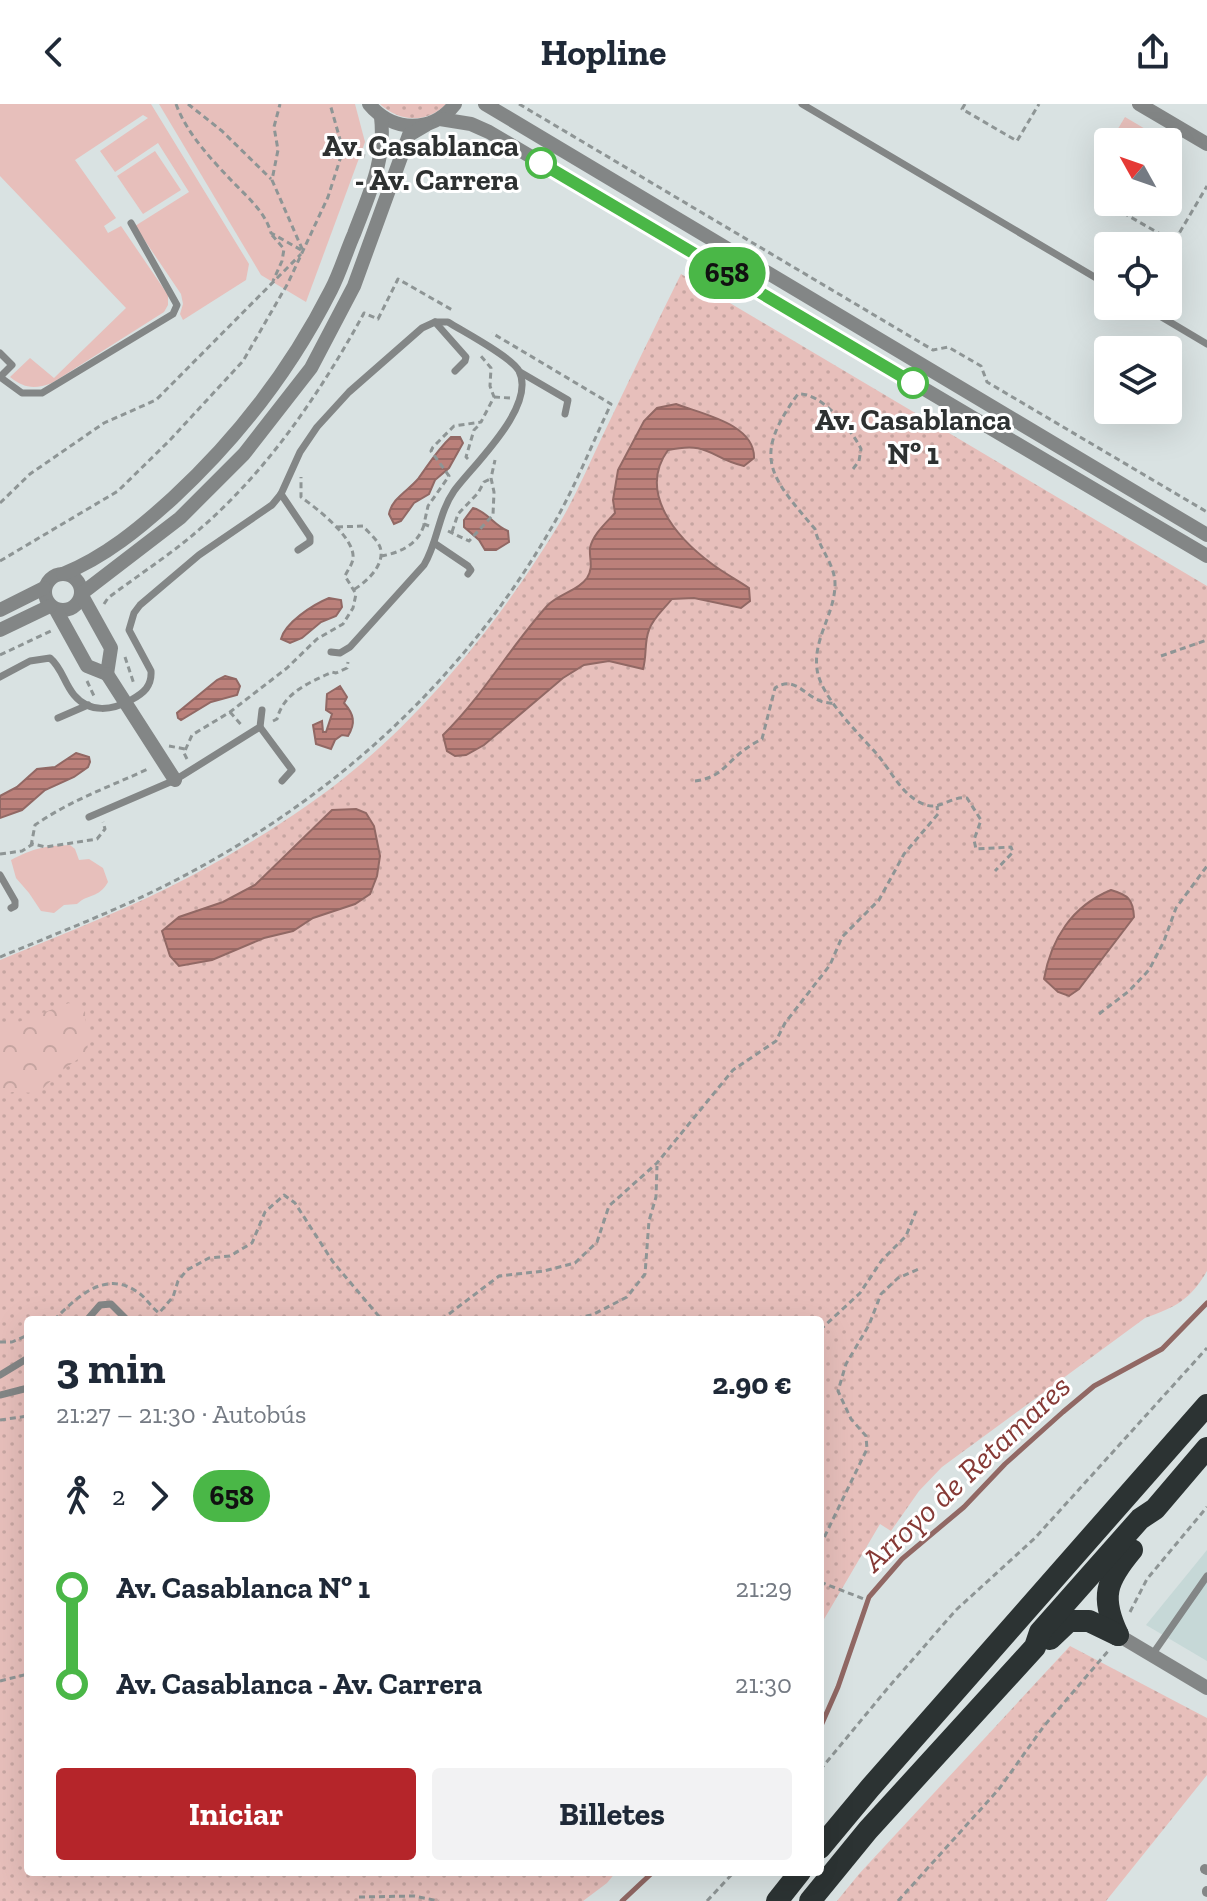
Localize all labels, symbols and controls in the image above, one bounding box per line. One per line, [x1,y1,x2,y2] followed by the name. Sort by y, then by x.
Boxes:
[32,30,76,74] icon: back
[1131,30,1175,74] icon: share
[541,31,666,74] text: Hopline
[322,128,519,198] place label: Av. Casablanca - Av. Carrera
[1094,128,1182,216] north arrow
[1094,128,1182,424] map controls
[526,148,556,178] marker: Av. Casablanca - Av. Carrera
[1094,232,1182,320] button: locate
[681,247,773,299] line badge: 658
[705,256,749,289] text: 658
[1094,336,1182,424] button: layers
[898,368,928,398] marker: Av. Casablanca Nº 1
[815,402,1011,472] place label: Av. Casablanca Nº 1
[56,1341,165,1394] text: 3 min
[712,1366,792,1402] text: 2.90 €
[853,1367,1078,1580] water label: Arroyo de Retamares
[56,1398,306,1430] text: 21:27 – 21:30 · Autobús
[56,1474,100,1518] icon: walk
[137,1474,181,1518] icon: forward
[209,1479,254,1512] text: 658
[112,1480,125,1512] text: 2
[116,1570,370,1606] text: Av. Casablanca Nº 1
[736,1572,792,1604] text: 21:29
[116,1666,482,1702] text: Av. Casablanca - Av. Carrera
[735,1668,792,1700] text: 21:30
[56,1768,416,1860] button: Iniciar
[432,1768,792,1860] button: Billetes

